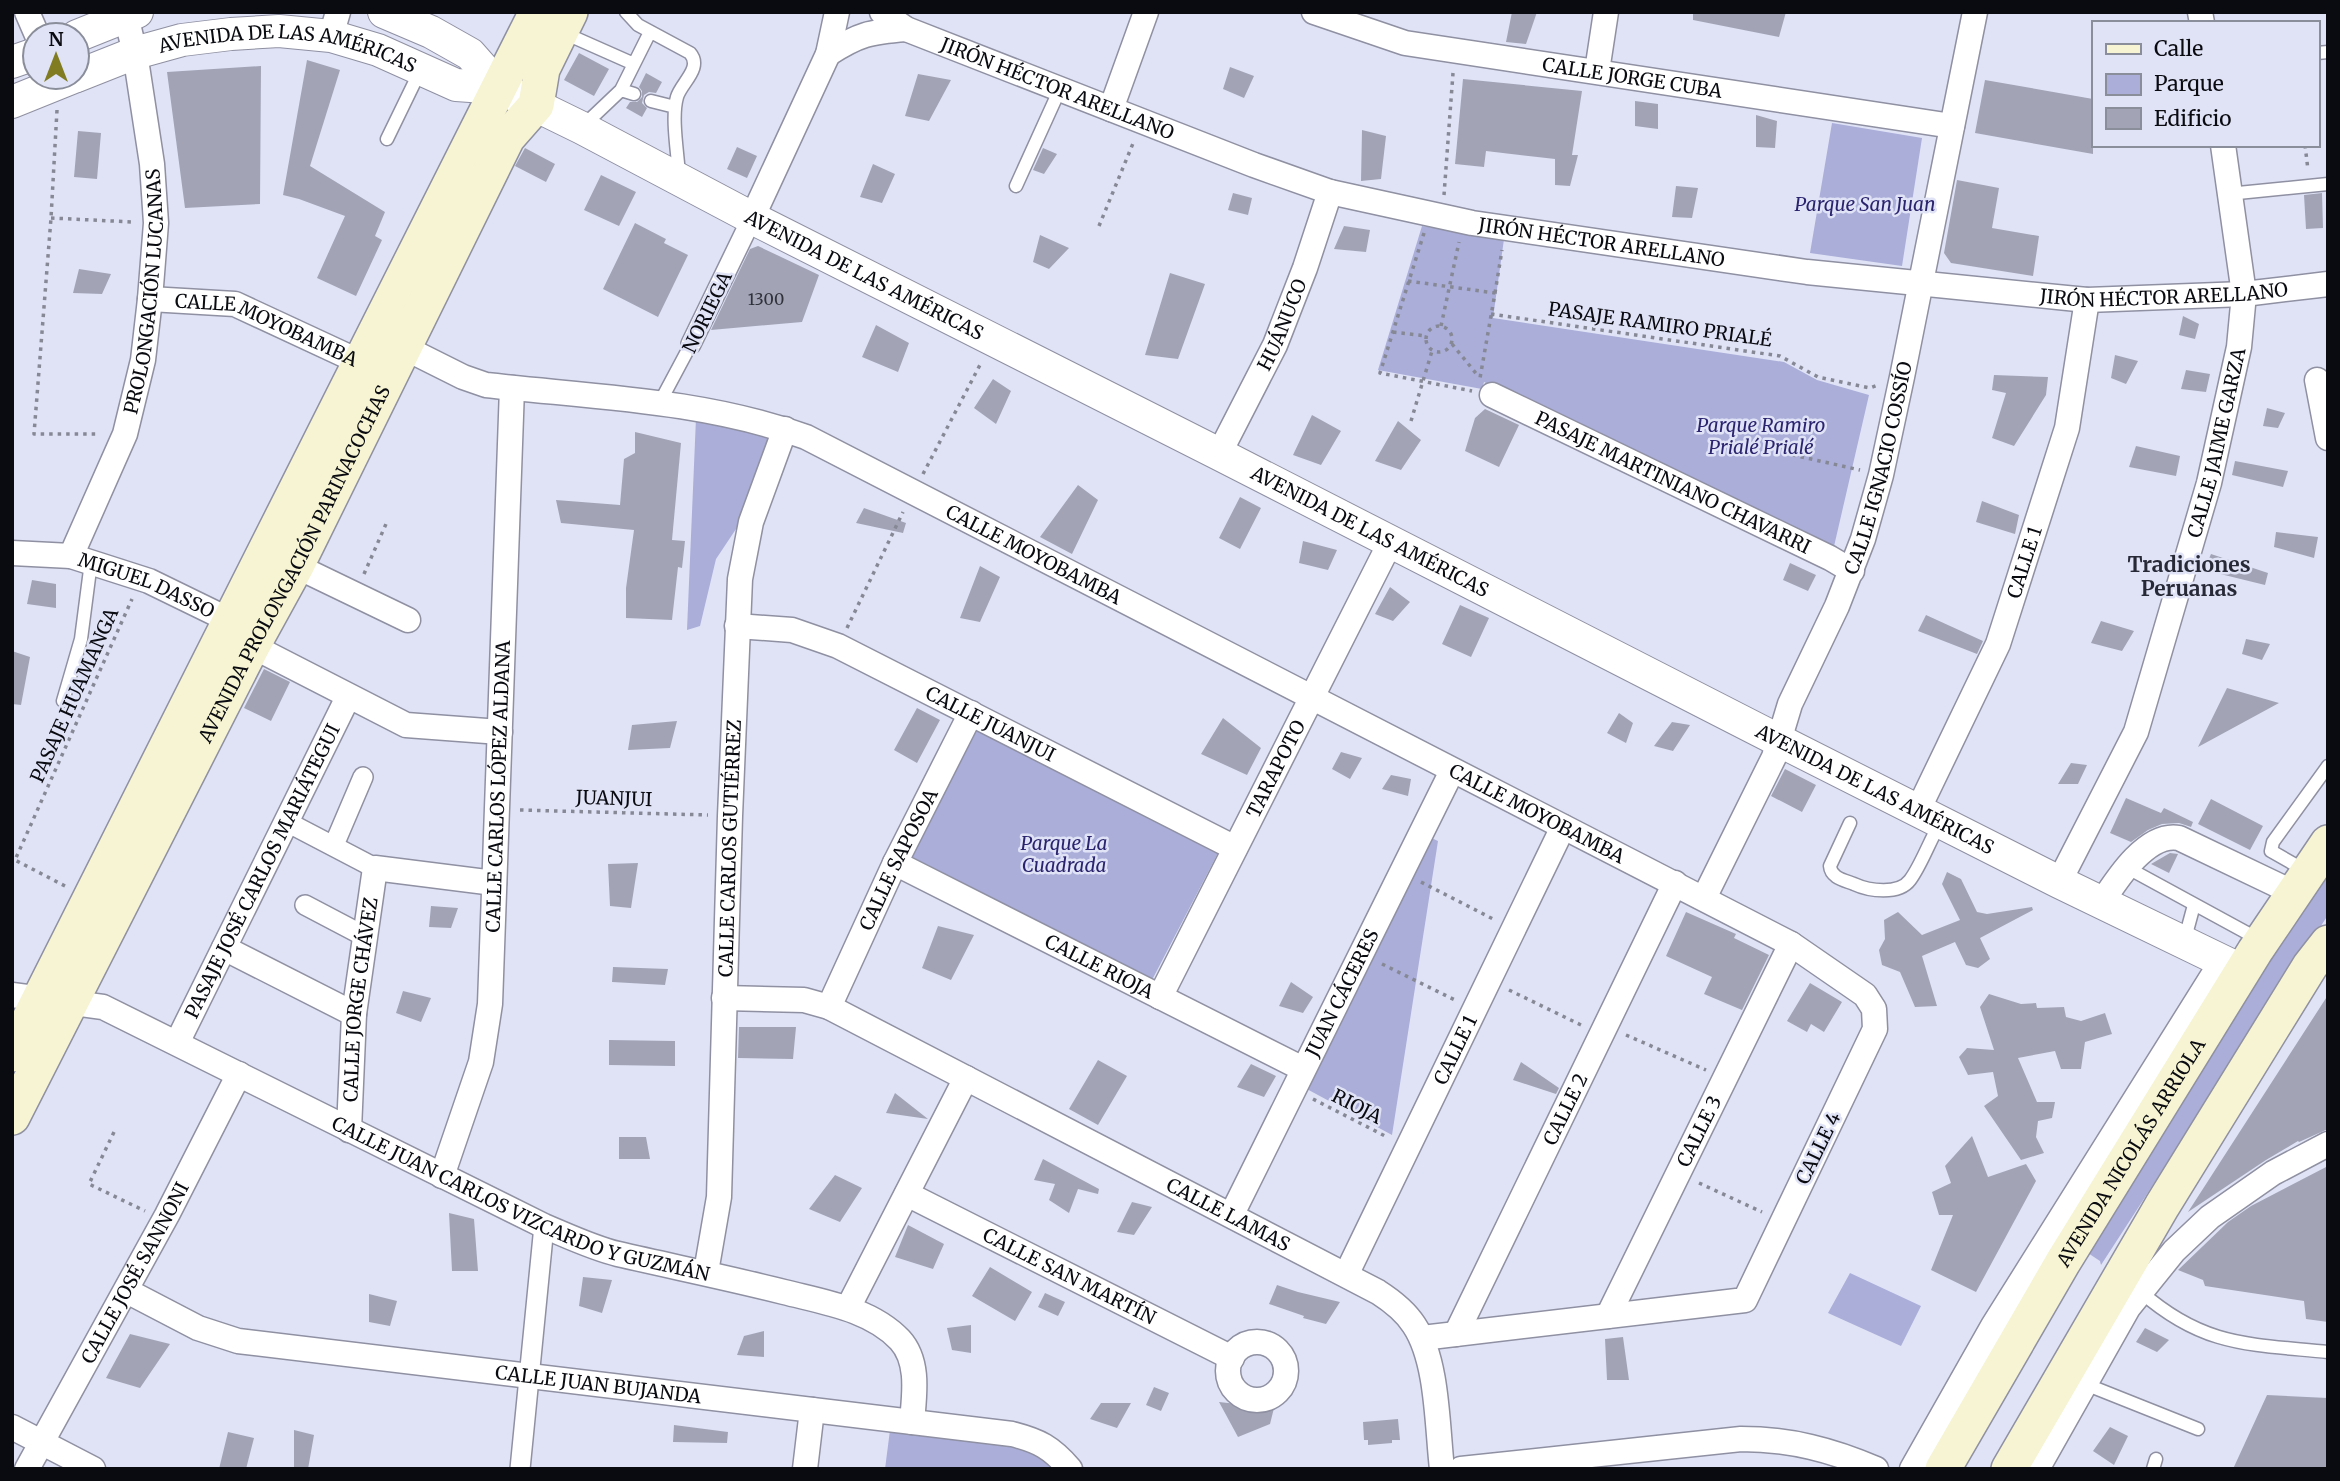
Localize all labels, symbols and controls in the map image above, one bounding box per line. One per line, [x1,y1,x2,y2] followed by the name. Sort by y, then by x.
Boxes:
[155,19,420,78] street label: AVENIDA DE LAS AMÉRICAS
[21,21,91,91] north arrow
[2092,21,2319,147] legend
[48,27,64,51] text: N
[936,31,1178,145] street label: JIRÓN HÉCTOR ARELLANO
[2154,35,2203,62] text: Calle
[1541,52,1724,103] street label: CALLE JORGE CUBA
[2154,70,2224,97] text: Parque
[2154,105,2231,132] text: Edificio
[118,168,168,417] street label: PROLONGACIÓN LUCANAS
[1795,192,1935,216] park label: Parque San Juan
[740,204,988,345] street label: AVENIDA DE LAS AMÉRICAS
[1476,212,1727,272] street label: JIRÓN HÉCTOR ARELLANO
[677,267,737,357] street label: NORIEGA
[1252,275,1312,375] street label: HUÁNUCO
[2038,277,2290,312] street label: JIRÓN HÉCTOR ARELLANO
[174,288,362,372] street label: CALLE MOYOBAMBA
[748,289,784,309] house number: 1300
[1547,296,1773,352] street label: PASAJE RAMIRO PRIALÉ
[2182,345,2251,540] street label: CALLE JAIME GARZA
[1838,359,1917,578] street label: CALLE IGNACIO COSSÍO
[192,381,395,747] street label: AVENIDA PROLONGACIÓN PARINACOCHAS
[1531,406,1815,559] street label: PASAJE MARTINIANO CHAVARRI
[1697,413,1826,459] park label: Parque Ramiro Prialé Prialé
[1246,460,1493,602] street label: AVENIDA DE LAS AMÉRICAS
[942,499,1126,610] street label: CALLE MOYOBAMBA
[2001,523,2047,601] street label: CALLE 1
[75,547,219,623] street label: MIGUEL DASSO
[2127,551,2251,602] district label: Tradiciones Peruanas
[25,603,124,786] street label: PASAJE HUAMANGA
[481,639,515,933] street label: CALLE CARLOS LÓPEZ ALDANA
[922,681,1059,767] street label: CALLE JUANJUI
[1241,716,1310,821] street label: TARAPOTO
[1751,718,1998,859] street label: AVENIDA DE LAS AMÉRICAS
[713,719,746,977] street label: CALLE CARLOS GUTIÉRREZ
[179,720,345,1022] street label: PASAJE JOSÉ CARLOS MARIÁTEGUI
[1445,758,1629,869] street label: CALLE MOYOBAMBA
[854,784,943,934] street label: CALLE SAPOSOA
[574,785,653,811] street label: JUANJUI
[1020,831,1108,877] park label: Parque La Cuadrada
[338,896,383,1102] street label: CALLE JORGE CHÁVEZ
[1300,925,1384,1062] street label: JUAN CÁCERES
[1041,929,1158,1004] street label: CALLE RIOJA
[1428,1011,1482,1088] street label: CALLE 1
[2051,1033,2211,1272] street label: AVENIDA NICOLÁS ARRIOLA
[1538,1069,1593,1149] street label: CALLE 2
[1328,1083,1387,1129] street label: RIOJA
[1671,1092,1727,1171] street label: CALLE 3
[1790,1108,1846,1188] street label: CALLE 4
[328,1111,712,1286] street label: CALLE JUAN CARLOS VIZCARDO Y GUZMÁN
[1163,1172,1294,1256] street label: CALLE LAMAS
[76,1178,194,1368] street label: CALLE JOSÉ SANNONI
[979,1222,1160,1330] street label: CALLE SAN MARTÍN
[494,1360,703,1409] street label: CALLE JUAN BUJANDA

